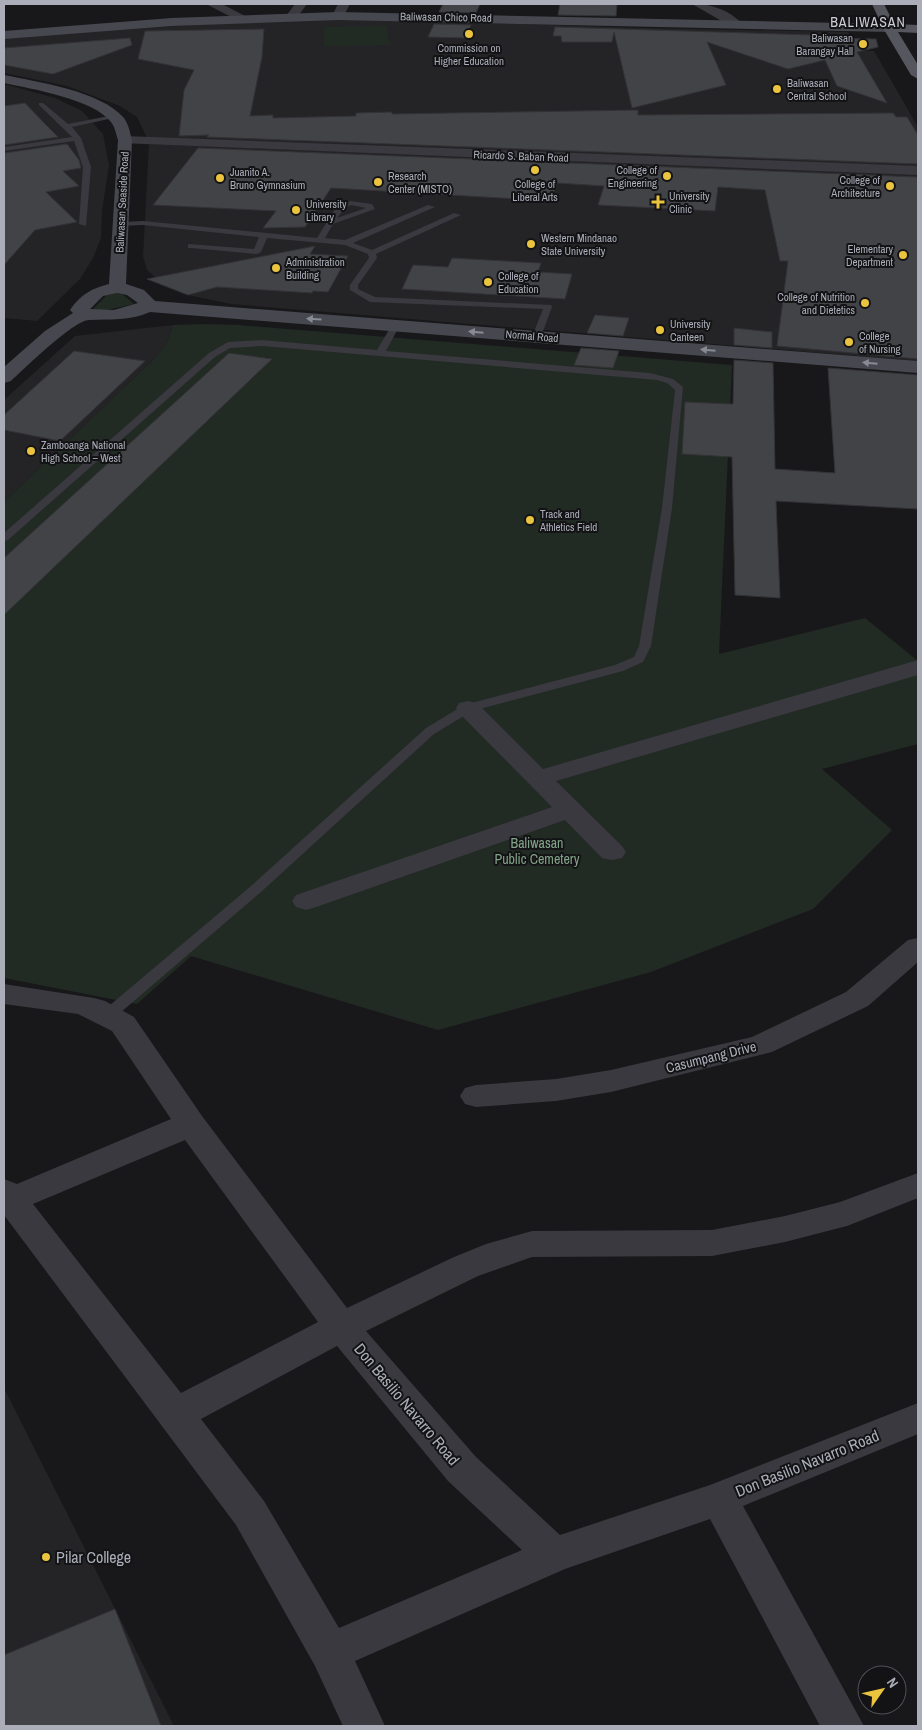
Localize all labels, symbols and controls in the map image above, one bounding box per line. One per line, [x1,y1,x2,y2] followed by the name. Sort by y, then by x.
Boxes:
[400,9,492,25] street label: Baliwasan Chico Road
[830,13,906,31] district label: BALIWASAN
[463,28,475,40] marker: Commission on Higher Education
[796,31,853,58] place label: Baliwasan Barangay Hall
[857,38,869,50] marker: Baliwasan Barangay Hall
[434,41,504,68] place label: Commission on Higher Education
[787,76,846,103] place label: Baliwasan Central School
[771,83,783,95] marker: Baliwasan Central School
[473,147,569,165] street label: Ricardo S. Baban Road
[112,151,132,253] street label: Baliwasan Seaside Road
[608,163,657,190] place label: College of Engineering
[529,164,541,176] marker: College of Liberal Arts
[230,165,305,192] place label: Juanito A. Bruno Gymnasium
[388,169,452,196] place label: Research Center (MISTO)
[661,170,673,182] marker: College of Engineering
[214,172,226,184] marker: Juanito A. Bruno Gymnasium
[830,173,880,200] place label: College of Architecture
[372,176,384,188] marker: Research Center (MISTO)
[512,177,558,204] place label: College of Liberal Arts
[884,180,896,192] marker: College of Architecture
[669,189,710,216] place label: University Clinic
[651,195,665,209] marker: University Clinic
[306,197,347,224] place label: University Library
[290,204,302,216] marker: University Library
[541,231,617,258] place label: Western Mindanao State University
[525,238,537,250] marker: Western Mindanao State University
[846,242,893,269] place label: Elementary Department
[897,249,909,261] marker: Elementary Department
[285,255,345,282] place label: Administration Building
[270,262,282,274] marker: Administration Building
[498,269,539,296] place label: College of Education
[482,276,494,288] marker: College of Education
[777,290,855,317] place label: College of Nutrition and Dietetics
[859,297,871,309] marker: College of Nutrition and Dietetics
[306,315,322,323] one-way arrow
[670,317,711,344] place label: University Canteen
[654,324,666,336] marker: University Canteen
[468,327,484,335] one-way arrow
[505,327,559,345] street label: Normal Road
[859,329,901,356] place label: College of Nursing
[843,336,855,348] marker: College of Nursing
[699,346,715,354] one-way arrow
[861,359,877,367] one-way arrow
[41,438,125,465] place label: Zamboanga National High School – West
[25,445,37,457] marker: Zamboanga National High School – West
[539,507,597,534] place label: Track and Athletics Field
[524,514,536,526] marker: Track and Athletics Field
[495,834,580,868] park label: Baliwasan Public Cemetery
[664,1037,758,1077] street label: Casumpang Drive
[349,1338,465,1470] street label: Don Basilio Navarro Road
[732,1424,882,1502] street label: Don Basilio Navarro Road
[56,1546,131,1568] place label: Pilar College
[40,1551,52,1563] marker: Pilar College
[857,1665,907,1715] north arrow
[883,1674,903,1691] text: N

